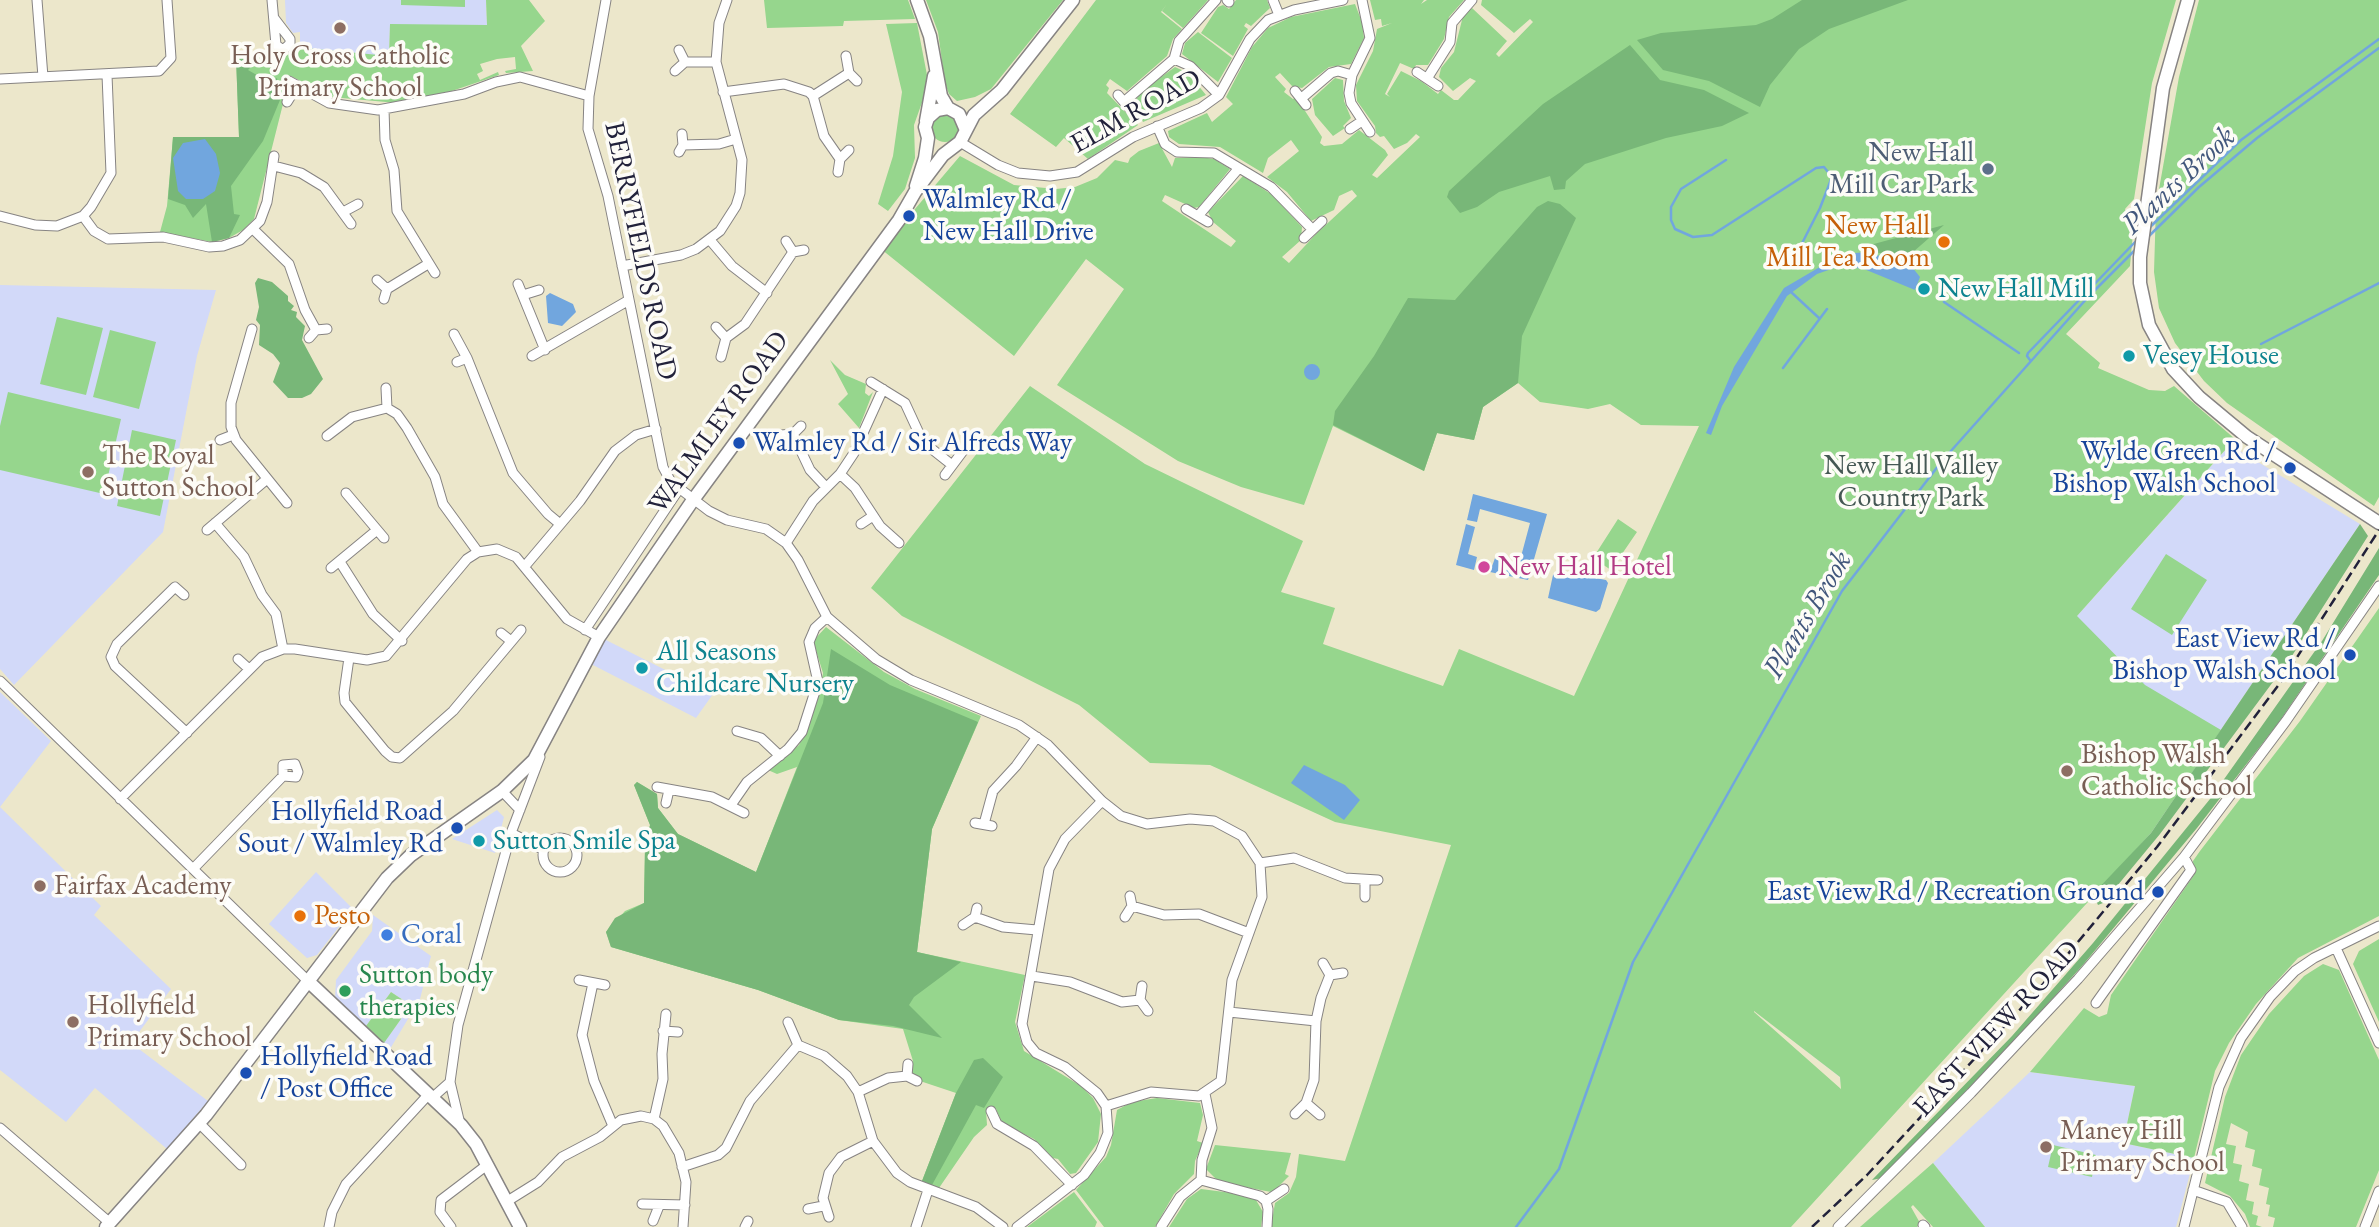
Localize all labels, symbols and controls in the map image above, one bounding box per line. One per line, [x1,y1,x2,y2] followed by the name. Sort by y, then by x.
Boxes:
[332,20,348,36] marker: Holy Cross Catholic Primary School
[230,39,450,105] place label: Holy Cross Catholic Primary School
[1065,62,1207,162] street label: ELM ROAD
[596,119,684,383] street label: BERRYFIELDS ROAD
[2114,119,2244,243] water label: Plants Brook
[1829,136,1974,202] place label: New Hall Mill Car Park
[1980,161,1996,177] marker: New Hall Mill Car Park
[923,183,1094,249] place label: Walmley Rd / New Hall Drive
[901,208,917,224] marker: Walmley Rd / New Hall Drive
[1766,209,1930,275] place label: New Hall Mill Tea Room
[1936,234,1952,250] marker: New Hall Mill Tea Room
[1938,272,2094,306] place label: New Hall Mill
[1916,281,1932,297] marker: New Hall Mill
[641,325,797,521] street label: WALMLEY ROAD
[2143,339,2279,373] place label: Vesey House
[2121,348,2137,364] marker: Vesey House
[753,426,1072,460] place label: Walmley Rd / Sir Alfreds Way
[731,435,747,451] marker: Walmley Rd / Sir Alfreds Way
[2053,435,2276,501] place label: Wylde Green Rd / Bishop Walsh School
[102,439,254,505] place label: The Royal Sutton School
[1824,449,1998,515] park label: New Hall Valley Country Park
[2282,460,2298,476] marker: Wylde Green Rd / Bishop Walsh School
[80,464,96,480] marker: The Royal Sutton School
[1756,544,1860,686] water label: Plants Brook
[1498,550,1672,584] place label: New Hall Hotel
[1476,559,1492,575] marker: New Hall Hotel
[2113,622,2336,688] place label: East View Rd / Bishop Walsh School
[656,635,854,701] place label: All Seasons Childcare Nursery
[2342,647,2358,663] marker: East View Rd / Bishop Walsh School
[634,660,650,676] marker: All Seasons Childcare Nursery
[2081,738,2252,804] place label: Bishop Walsh Catholic School
[2059,763,2075,779] marker: Bishop Walsh Catholic School
[238,795,443,861] place label: Hollyfield Road Sout / Walmley Rd
[449,820,465,836] marker: Hollyfield Road Sout / Walmley Rd
[493,824,676,858] place label: Sutton Smile Spa
[471,833,487,849] marker: Sutton Smile Spa
[54,869,231,903] place label: Fairfax Academy
[1767,875,2144,909] place label: East View Rd / Recreation Ground
[32,878,48,894] marker: Fairfax Academy
[2150,884,2166,900] marker: East View Rd / Recreation Ground
[314,899,371,933] place label: Pesto
[292,908,308,924] marker: Pesto
[401,918,462,952] place label: Coral
[379,927,395,943] marker: Coral
[1907,934,2087,1124] street label: EAST VIEW ROAD
[359,958,493,1024] place label: Sutton body therapies
[337,983,353,999] marker: Sutton body therapies
[87,989,252,1055] place label: Hollyfield Primary School
[65,1014,81,1030] marker: Hollyfield Primary School
[260,1040,432,1106] place label: Hollyfield Road / Post Office
[238,1065,254,1081] marker: Hollyfield Road / Post Office
[2060,1114,2225,1180] place label: Maney Hill Primary School
[2038,1139,2054,1155] marker: Maney Hill Primary School

